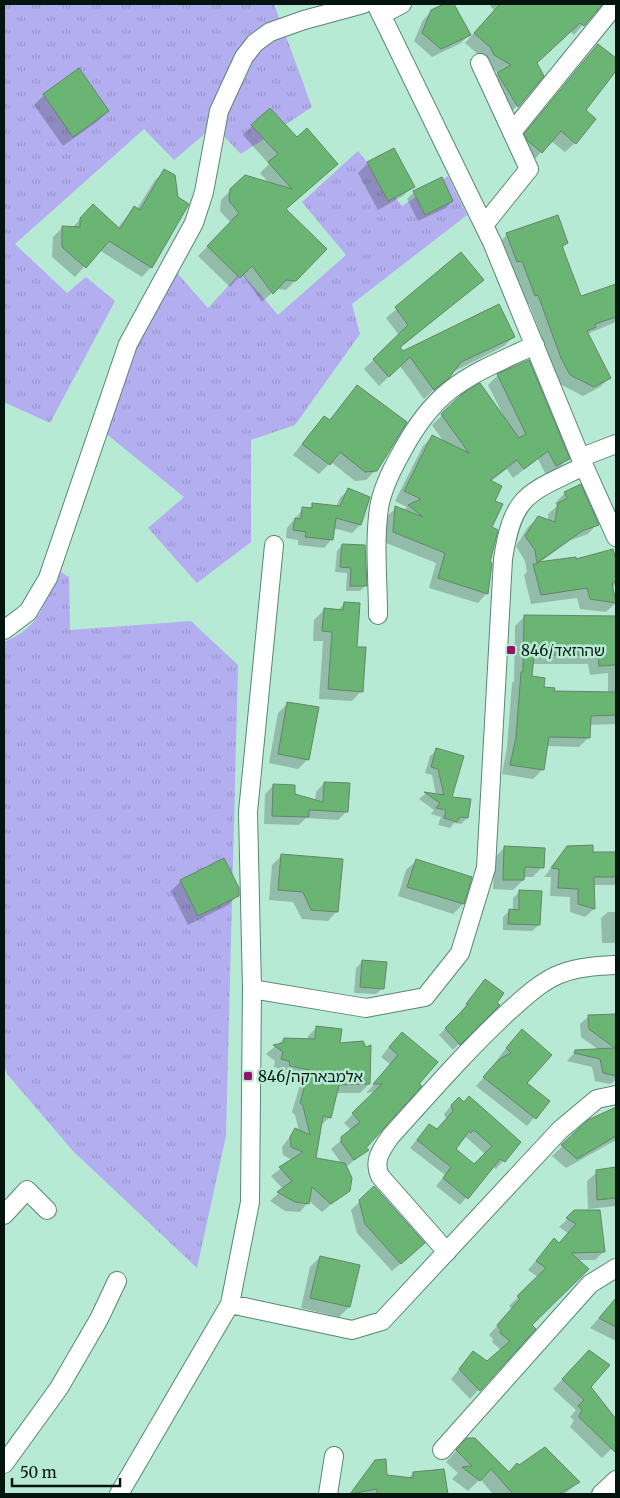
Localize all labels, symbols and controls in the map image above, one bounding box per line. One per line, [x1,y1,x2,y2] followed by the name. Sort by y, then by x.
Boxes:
[521,641,605,660] place label: 846/שהרזאד
[505,644,517,656] marker: 846/שהרזאד
[258,1067,363,1086] place label: אלמבארקה/846
[242,1070,254,1082] marker: אלמבארקה/846
[12,1456,120,1488] scale bar
[20,1463,57,1482] text: 50 m

